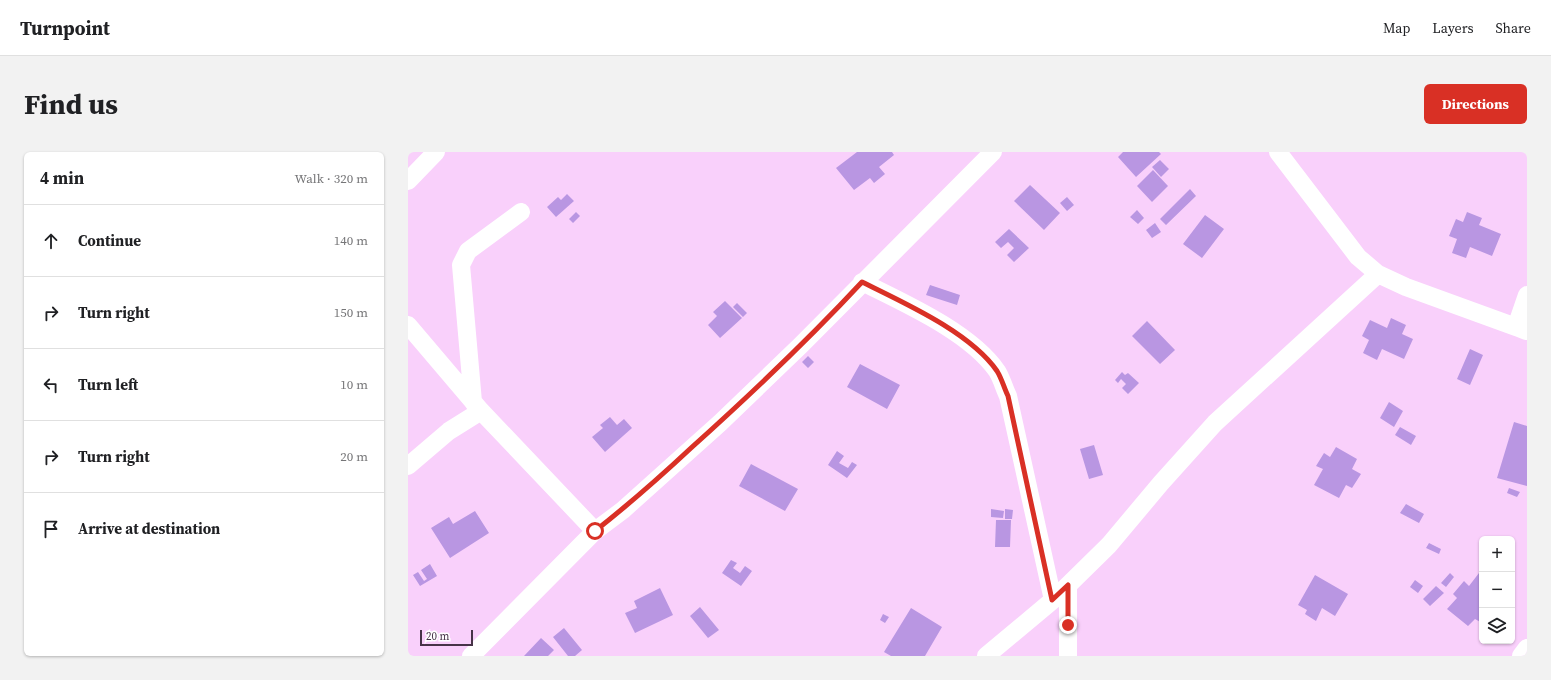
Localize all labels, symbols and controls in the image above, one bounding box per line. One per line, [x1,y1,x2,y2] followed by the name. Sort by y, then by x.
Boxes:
[20,15,110,41] text: Turnpoint
[1383,18,1410,38] text: Map
[1432,18,1474,38] text: Layers
[1496,18,1531,38] text: Share
[1424,84,1527,124] button: Directions
[24,85,118,123] text: Find us
[40,166,84,190] text: 4 min
[295,170,368,187] text: Walk · 320 m
[40,230,62,252] icon: ahead
[78,230,141,251] text: Continue
[334,232,368,249] text: 140 m
[40,302,62,324] icon: right
[78,302,150,323] text: Turn right
[334,304,368,321] text: 150 m
[40,374,62,396] icon: left
[78,374,138,395] text: Turn left
[340,376,368,393] text: 10 m
[40,446,62,468] icon: right
[78,446,150,467] text: Turn right
[340,448,368,465] text: 20 m
[40,518,62,540] icon: arrive
[78,518,220,539] text: Arrive at destination
[586,522,604,540] route start
[1479,536,1515,644] map controls
[1479,536,1515,572] button: +
[1479,572,1515,608] button: −
[1479,608,1515,644] button: layers
[1059,616,1077,634] route end
[420,628,473,647] scale bar
[426,629,449,644] text: 20 m

